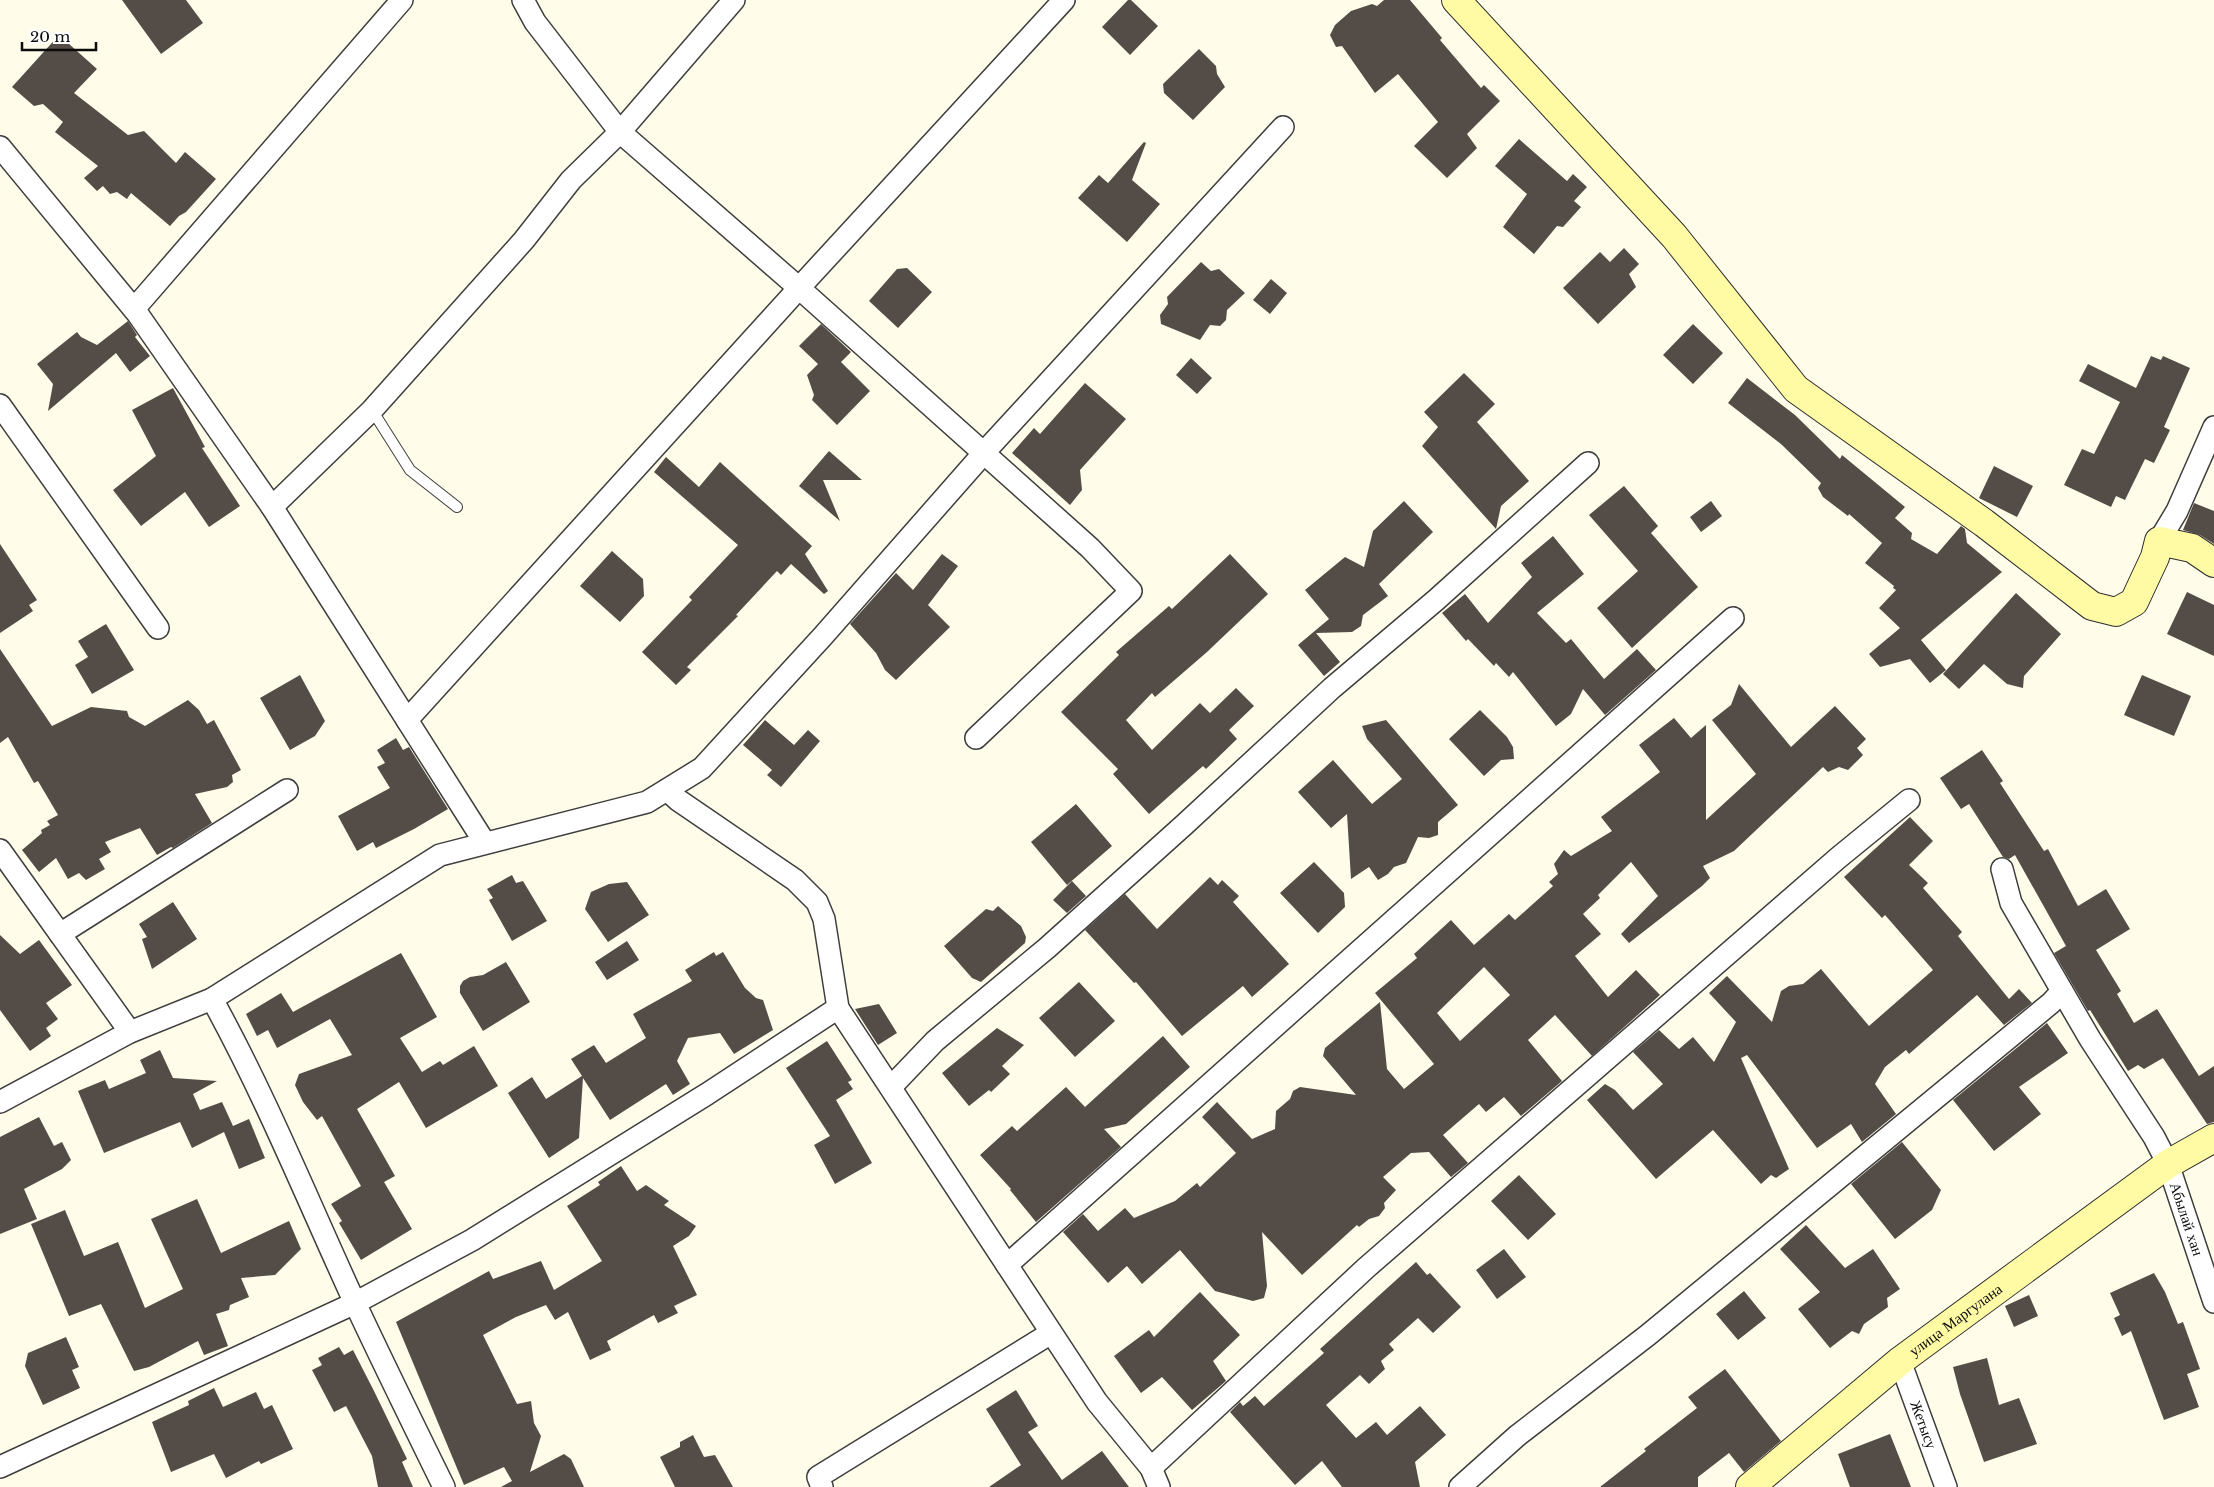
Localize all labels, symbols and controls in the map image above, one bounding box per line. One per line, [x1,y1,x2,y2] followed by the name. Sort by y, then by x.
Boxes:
[22,20,96,52] scale bar
[30,27,70,46] text: 20 m
[2166,1180,2208,1258] street label: Абылай хан
[1905,1279,2006,1360] street label: улица Маргулана
[1906,1398,1941,1452] street label: Жетысу

